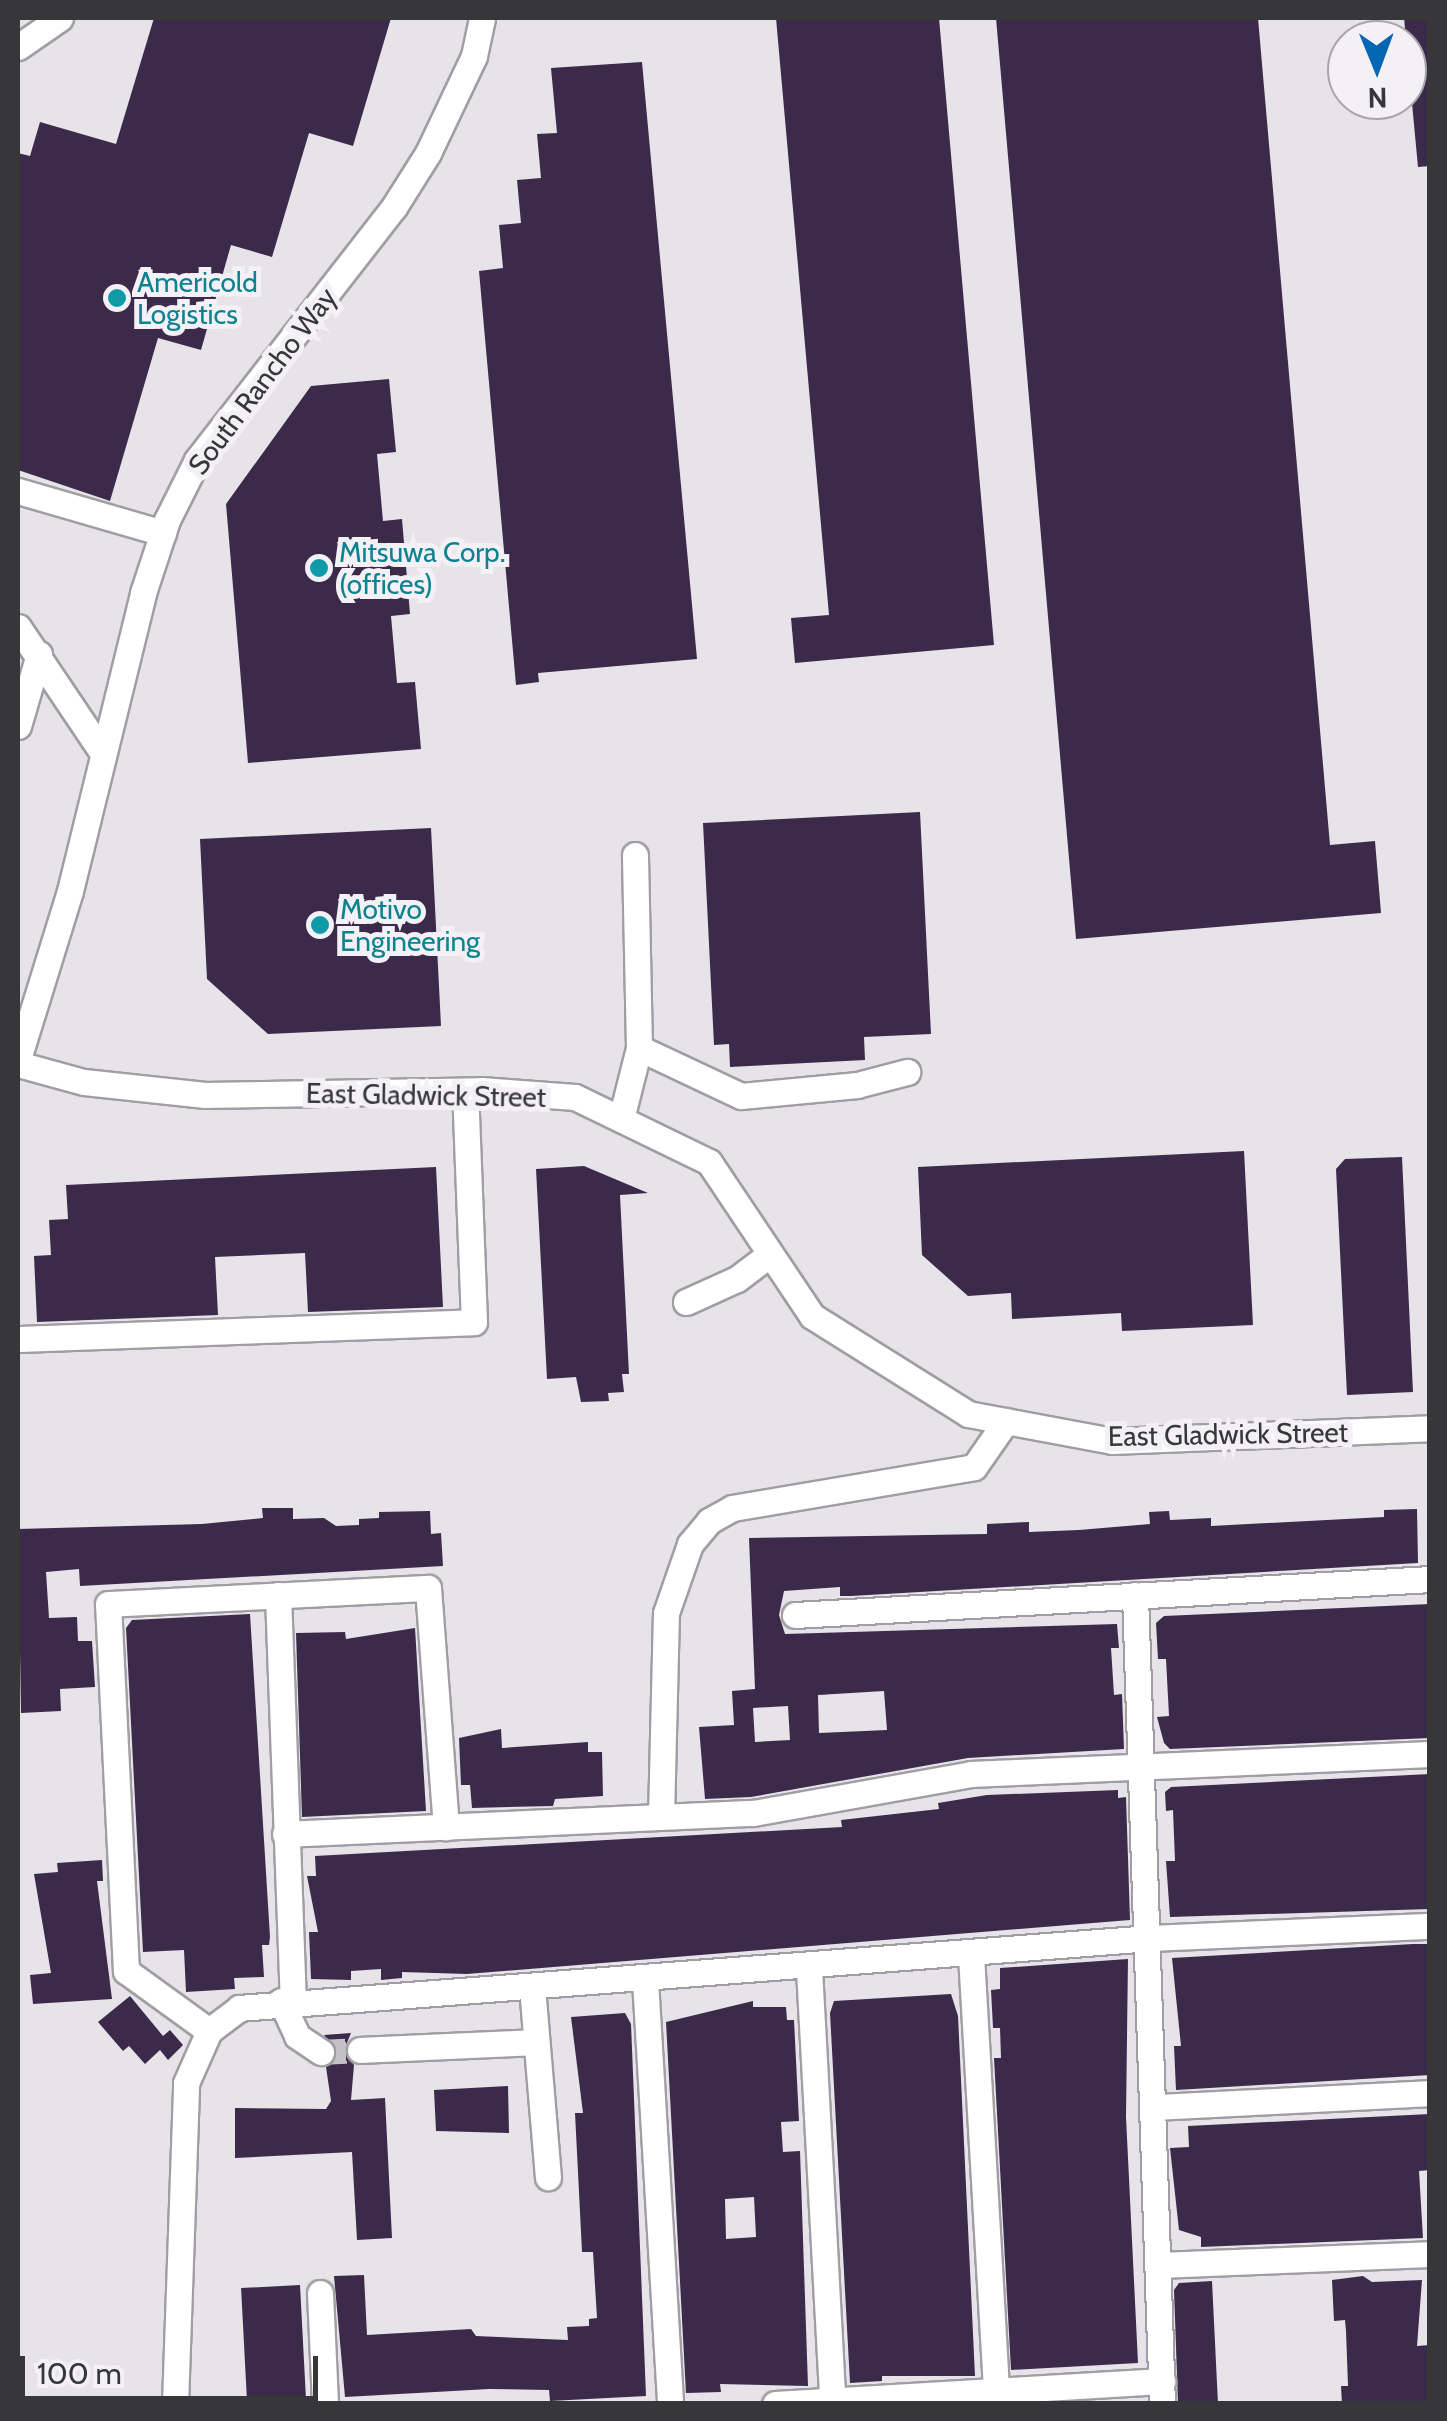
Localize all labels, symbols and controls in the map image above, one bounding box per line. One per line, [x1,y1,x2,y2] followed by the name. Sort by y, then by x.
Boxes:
[1327,20,1427,120] north arrow
[1367,81,1388,115] text: N
[137,265,258,331] place label: Americold Logistics
[181,281,343,481] street label: South Rancho Way
[106,287,128,309] marker: Americold Logistics
[339,535,506,601] place label: Mitsuwa Corp. (offices)
[308,557,330,579] marker: Mitsuwa Corp. (offices)
[340,892,480,958] place label: Motivo Engineering
[309,914,331,936] marker: Motivo Engineering
[306,1076,546,1114] street label: East Gladwick Street
[1108,1415,1348,1453] street label: East Gladwick Street
[25,2336,322,2398] scale bar
[37,2355,122,2392] text: 100 m

